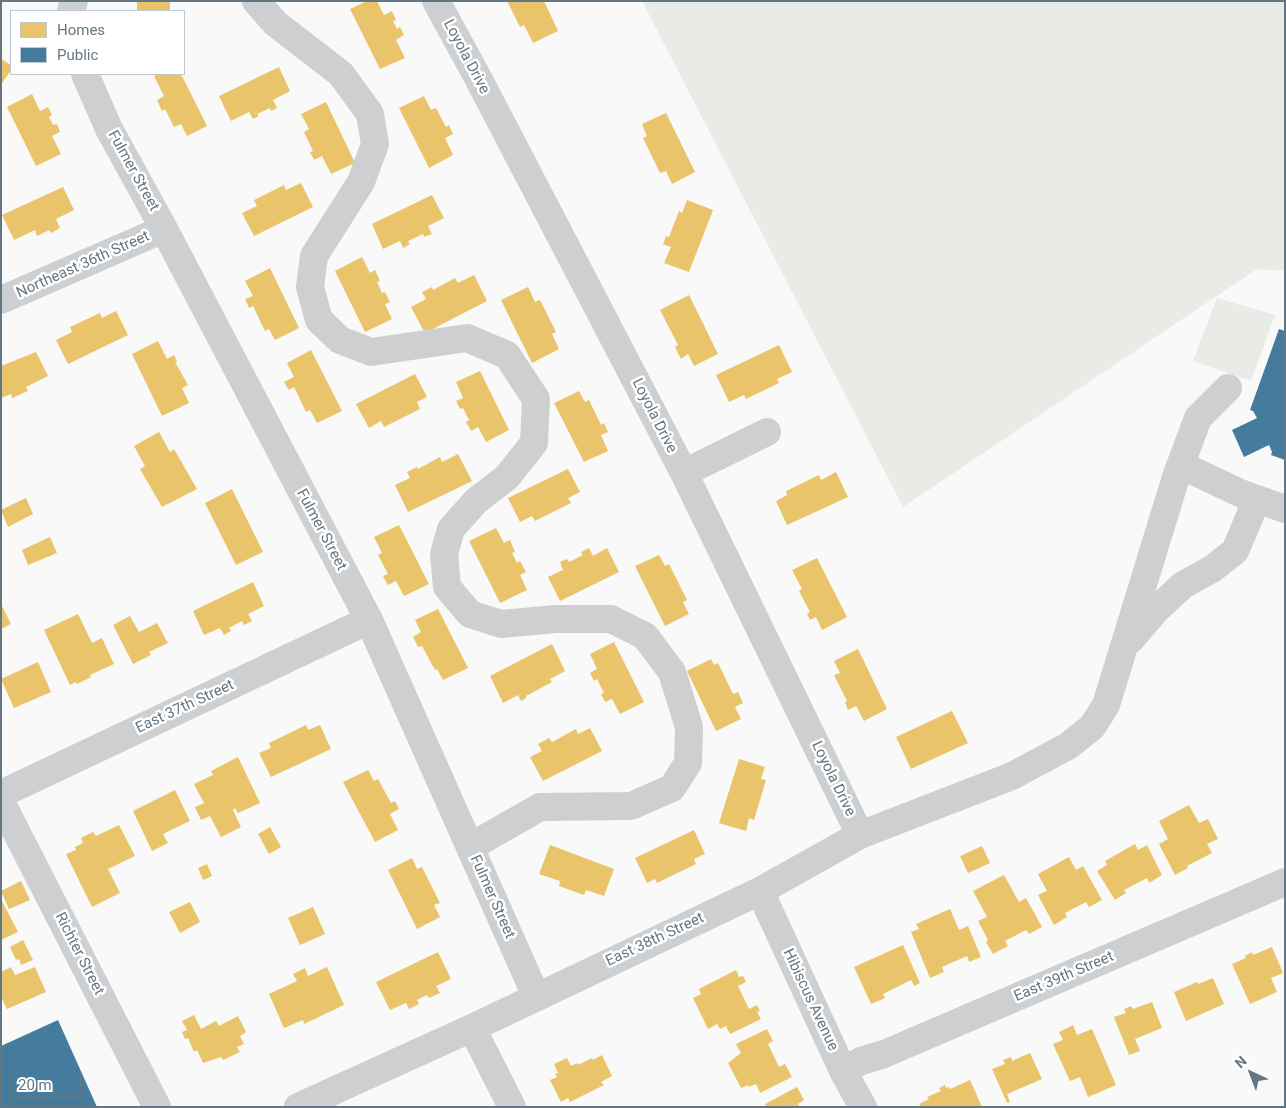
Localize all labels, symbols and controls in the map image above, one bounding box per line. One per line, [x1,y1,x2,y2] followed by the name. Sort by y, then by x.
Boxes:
[10,10,185,75] legend
[439,17,493,97] street label: Loyola Drive
[57,21,105,39] text: Homes
[57,46,98,64] text: Public
[103,127,163,215] street label: Fulmer Street
[14,228,152,302] street label: Northeast 36th Street
[628,376,680,456] street label: Loyola Drive
[292,486,350,574] street label: Fulmer Street
[133,676,237,738] street label: East 37th Street
[807,739,859,819] street label: Loyola Drive
[466,852,518,942] street label: Fulmer Street
[603,909,707,971] street label: East 38th Street
[50,910,108,998] street label: Richter Street
[778,946,842,1054] street label: Hibiscus Avenue
[1012,948,1116,1006] street label: East 39th Street
[1226,1048,1276,1098] north arrow
[1232,1053,1250,1071] text: N
[12,1066,84,1098] scale bar
[18,1076,52,1094] text: 20 m

